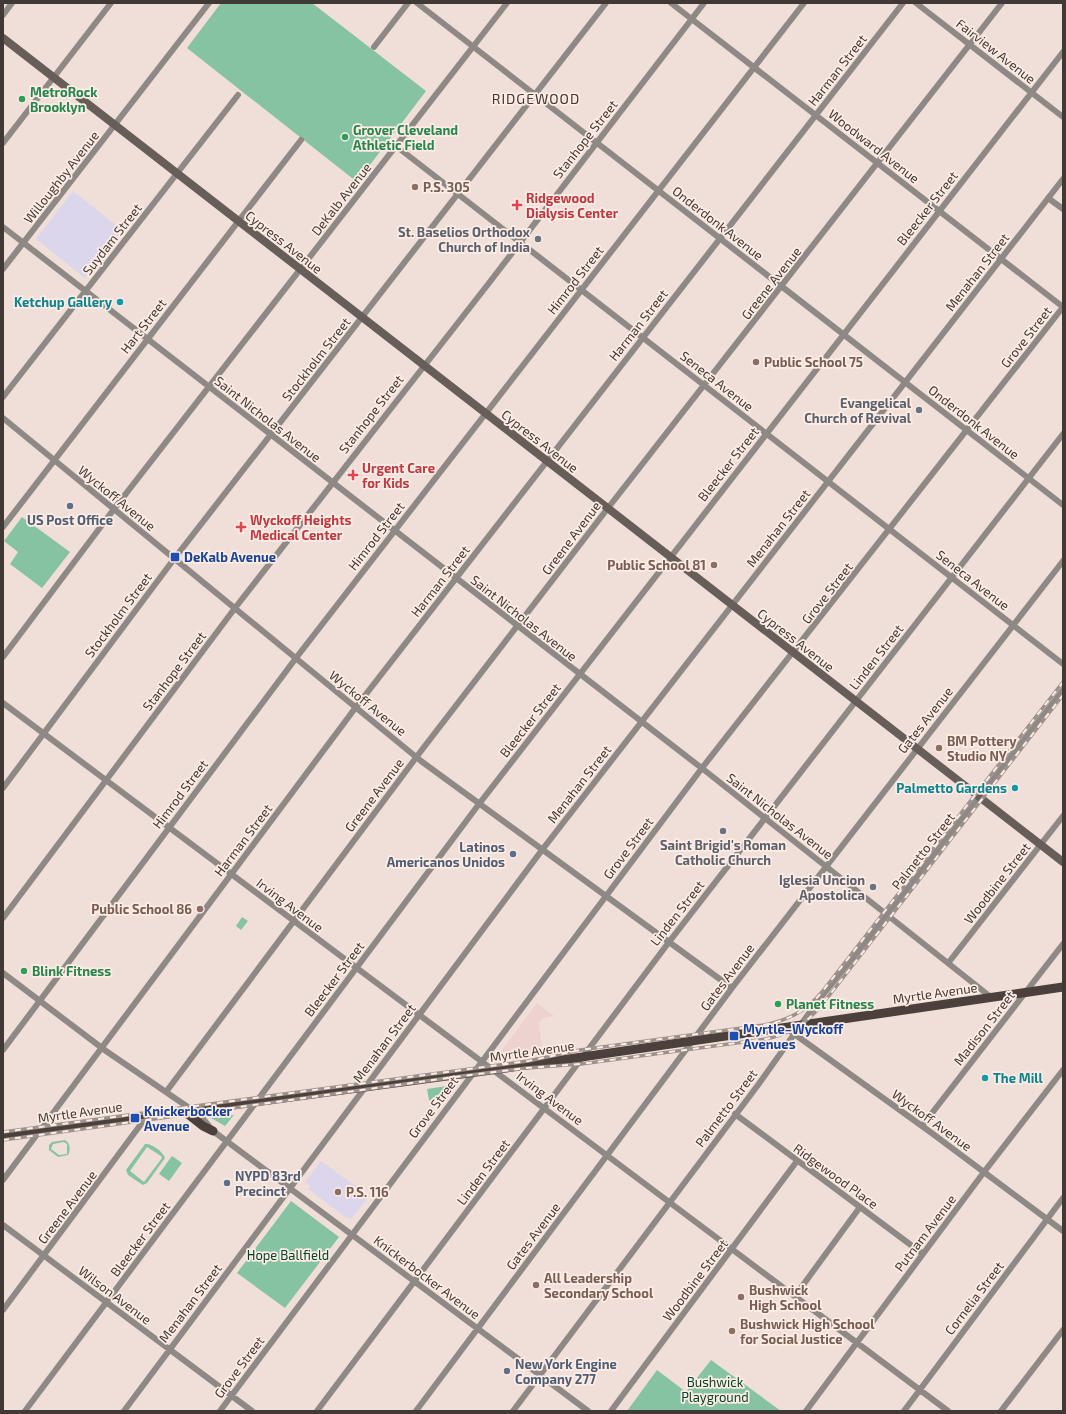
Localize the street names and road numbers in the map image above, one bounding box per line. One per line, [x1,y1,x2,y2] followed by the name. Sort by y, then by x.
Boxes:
[953,15,1039,87] street label: Fairview Avenue
[804,31,870,109] street label: Harman Street
[549,96,621,181] street label: Stanhope Street
[825,106,923,186] street label: Woodward Avenue
[20,128,102,226] street label: Willoughby Avenue
[308,159,374,239] street label: DeKalb Avenue
[893,168,961,248] street label: Bleecker Street
[669,183,767,263] street label: Onderdonk Avenue
[79,200,145,278] street label: Suydam Street
[242,207,326,277] street label: Cypress Avenue
[942,230,1012,314] street label: Menahan Street
[543,243,607,317] street label: Himrod Street
[738,243,804,323] street label: Greene Avenue
[605,286,671,364] street label: Harman Street
[117,295,169,357] street label: Hart Street
[997,303,1055,371] street label: Grove Street
[278,314,354,404] street label: Stockholm Street
[677,347,757,415] street label: Seneca Avenue
[335,371,407,456] street label: Stanhope Street
[212,373,324,465] street label: Saint Nicholas Avenue
[925,382,1023,462] street label: Onderdonk Avenue
[498,406,582,476] street label: Cypress Avenue
[694,424,762,504] street label: Bleecker Street
[75,462,159,534] street label: Wyckoff Avenue
[743,486,813,570] street label: Menahan Street
[538,498,604,578] street label: Greene Avenue
[344,499,408,573] street label: Himrod Street
[407,542,473,620] street label: Harman Street
[933,546,1013,614] street label: Seneca Avenue
[798,559,856,627] street label: Grove Street
[81,570,155,660] street label: Stockholm Street
[468,572,580,664] street label: Saint Nicholas Avenue
[754,605,838,675] street label: Cypress Avenue
[846,621,906,693] street label: Linden Street
[139,628,209,714] street label: Stanhope Street
[326,667,410,739] street label: Wyckoff Avenue
[496,680,564,760] street label: Bleecker Street
[894,684,956,756] street label: Gates Avenue
[544,742,614,826] street label: Menahan Street
[341,755,407,835] street label: Greene Avenue
[149,756,211,832] street label: Himrod Street
[724,770,836,862] street label: Saint Nicholas Avenue
[211,801,275,879] street label: Harman Street
[888,809,958,893] street label: Palmetto Street
[600,814,656,882] street label: Grove Street
[960,839,1034,927] street label: Woodbine Street
[253,875,327,935] street label: Irving Avenue
[647,877,707,949] street label: Linden Street
[301,938,367,1020] street label: Bleecker Street
[697,940,757,1014] street label: Gates Avenue
[892,979,978,1007] street label: Myrtle Avenue
[950,988,1018,1068] street label: Madison Street
[349,1000,419,1085] street label: Menahan Street
[489,1037,575,1065] street label: Myrtle Avenue
[692,1066,760,1150] street label: Palmetto Street
[513,1068,587,1128] street label: Irving Avenue
[405,1073,461,1141] street label: Grove Street
[889,1086,975,1154] street label: Wyckoff Avenue
[37,1098,123,1126] street label: Myrtle Avenue
[453,1136,513,1208] street label: Linden Street
[791,1140,881,1212] street label: Ridgewood Place
[34,1167,100,1247] street label: Greene Avenue
[891,1191,959,1275] street label: Putnam Avenue
[107,1198,173,1280] street label: Bleecker Street
[503,1199,563,1273] street label: Gates Avenue
[371,1232,483,1322] street label: Knickerbocker Avenue
[659,1236,731,1324] street label: Woodbine Street
[941,1258,1007,1338] street label: Cornelia Street
[155,1260,225,1345] street label: Menahan Street
[75,1262,155,1328] street label: Wilson Avenue
[211,1333,267,1401] street label: Grove Street

